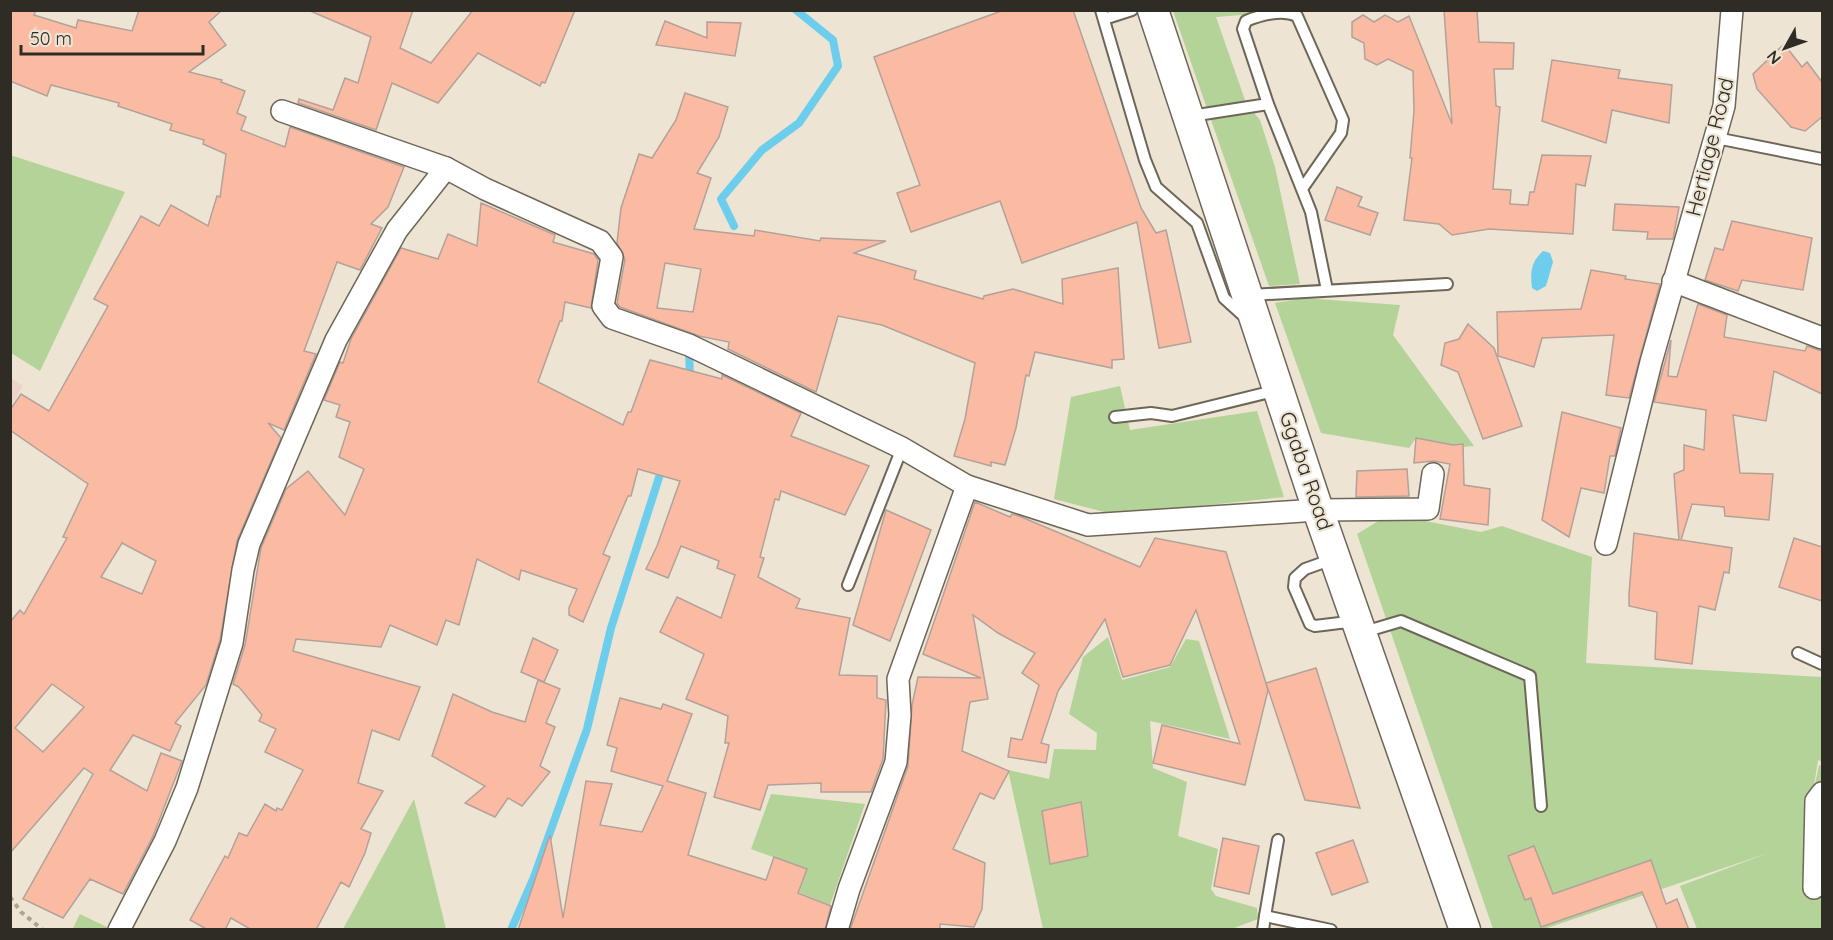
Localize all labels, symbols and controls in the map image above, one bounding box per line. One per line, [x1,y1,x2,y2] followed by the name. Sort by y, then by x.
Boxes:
[21,18,202,56] scale bar
[1755,18,1815,78] north arrow
[30,27,72,50] text: 50 m
[1762,47,1785,69] text: N
[1679,75,1739,219] street label: Hertiage Road
[1275,408,1339,533] street label: Ggaba Road

